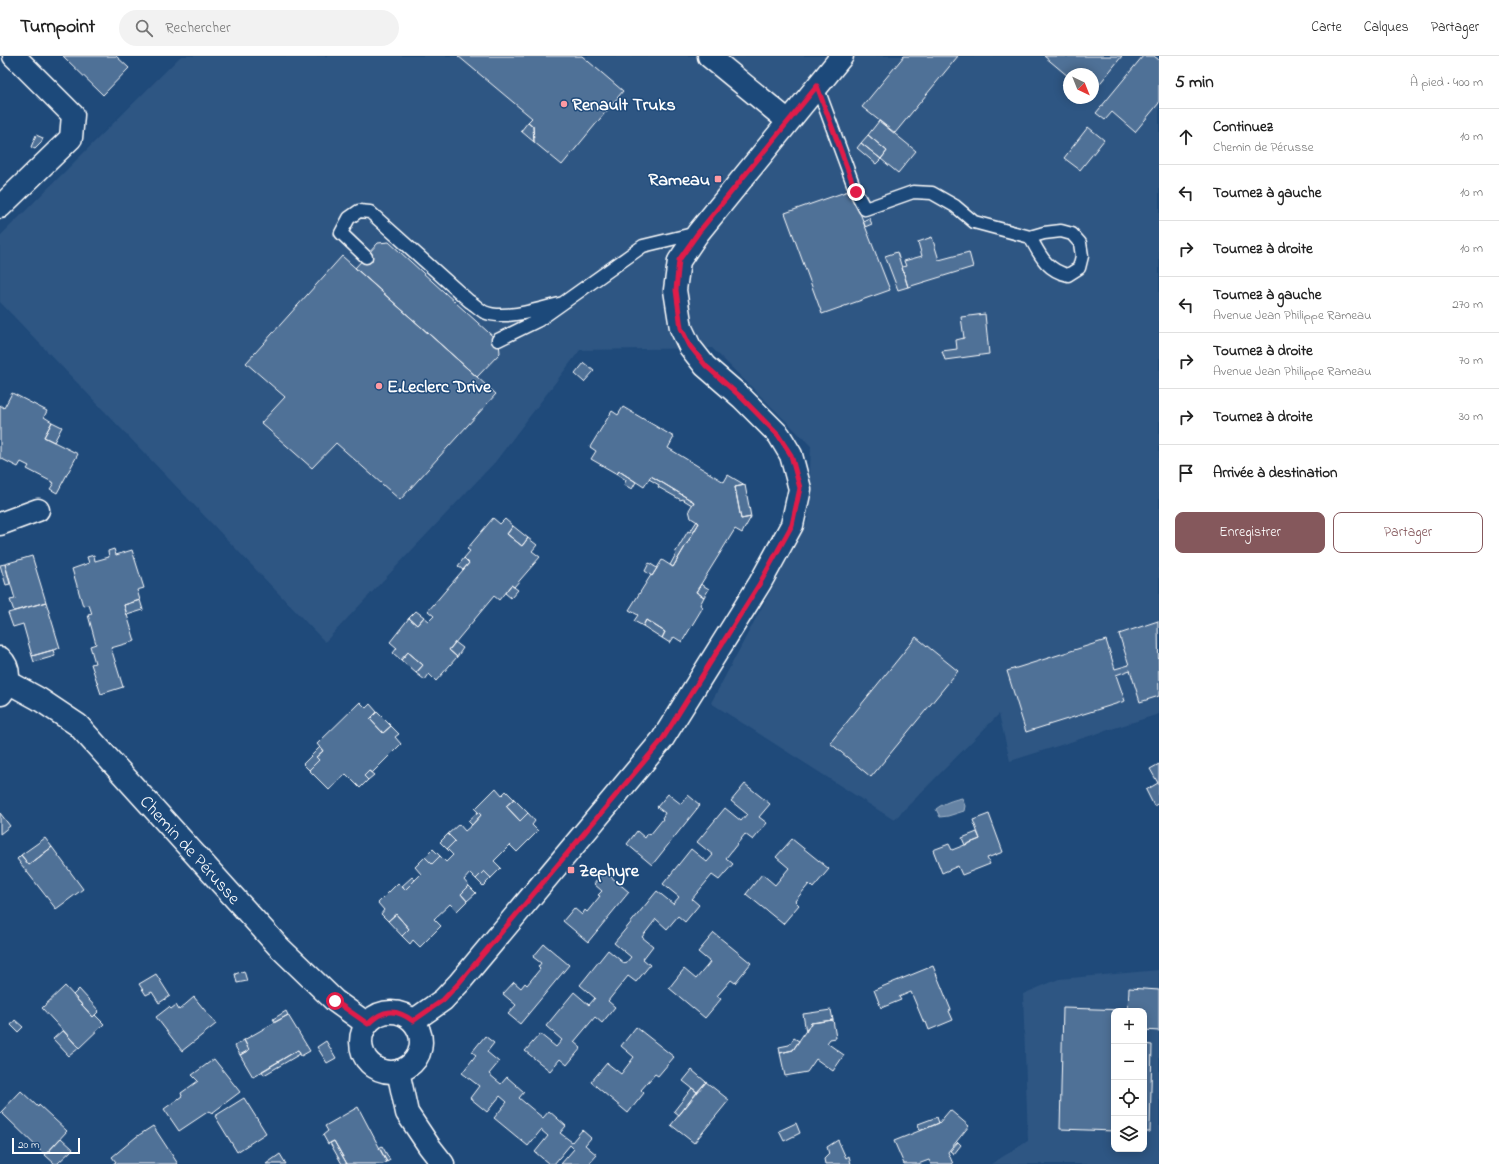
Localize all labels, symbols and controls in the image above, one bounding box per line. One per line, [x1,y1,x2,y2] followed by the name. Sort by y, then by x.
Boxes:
[119,10,399,46] search box
[20,14,95,41] text: Turnpoint
[133,17,155,39] icon: search
[165,17,231,39] text: Rechercher
[1311,17,1342,38] text: Carte
[1364,17,1409,38] text: Calques
[1431,17,1479,38] text: Partager
[1063,68,1099,104] north arrow
[1175,70,1214,95] text: 5 min
[1410,73,1483,92] text: À pied · 400 m
[572,93,676,119] place label: Renault Truks
[559,99,569,109] marker: Renault Truks
[1213,116,1273,138] text: Continuez
[1175,126,1197,148] icon: ahead
[1460,127,1483,146] text: 10 m
[1213,138,1314,157] text: Chemin de Pérusse
[648,168,710,194] place label: Rameau
[713,174,723,184] marker: Rameau
[1175,182,1197,204] icon: left
[1213,182,1321,204] text: Tournez à gauche
[847,183,865,201] route end
[1460,183,1483,202] text: 10 m
[1175,238,1197,260] icon: right
[1213,238,1313,260] text: Tournez à droite
[1460,239,1483,258] text: 10 m
[1213,284,1321,306] text: Tournez à gauche
[1175,294,1197,316] icon: left
[1452,295,1483,314] text: 270 m
[1213,306,1372,325] text: Avenue Jean Philippe Rameau
[1213,340,1313,362] text: Tournez à droite
[1175,350,1197,372] icon: right
[1459,351,1483,370] text: 70 m
[1213,362,1372,381] text: Avenue Jean Philippe Rameau
[387,375,492,401] place label: E.Leclerc Drive
[374,381,384,391] marker: E.Leclerc Drive
[1175,406,1197,428] icon: right
[1213,406,1313,428] text: Tournez à droite
[1459,407,1483,426] text: 30 m
[1175,462,1197,484] icon: arrive
[1213,462,1338,484] text: Arrivée à destination
[1175,512,1325,553] button: Enregistrer
[1333,512,1483,553] button: Partager
[133,790,246,912] street label: Chemin de Pérusse
[579,859,640,886] place label: Zephyre
[566,865,576,875] marker: Zephyre
[326,992,344,1010] route start
[1111,1008,1147,1152] map controls
[1111,1008,1147,1044] button: +
[1111,1044,1147,1080] button: −
[1111,1080,1147,1116] button: locate
[1111,1116,1147,1152] button: layers
[12,1136,80,1155] scale bar
[18,1137,40,1153] text: 20 m

